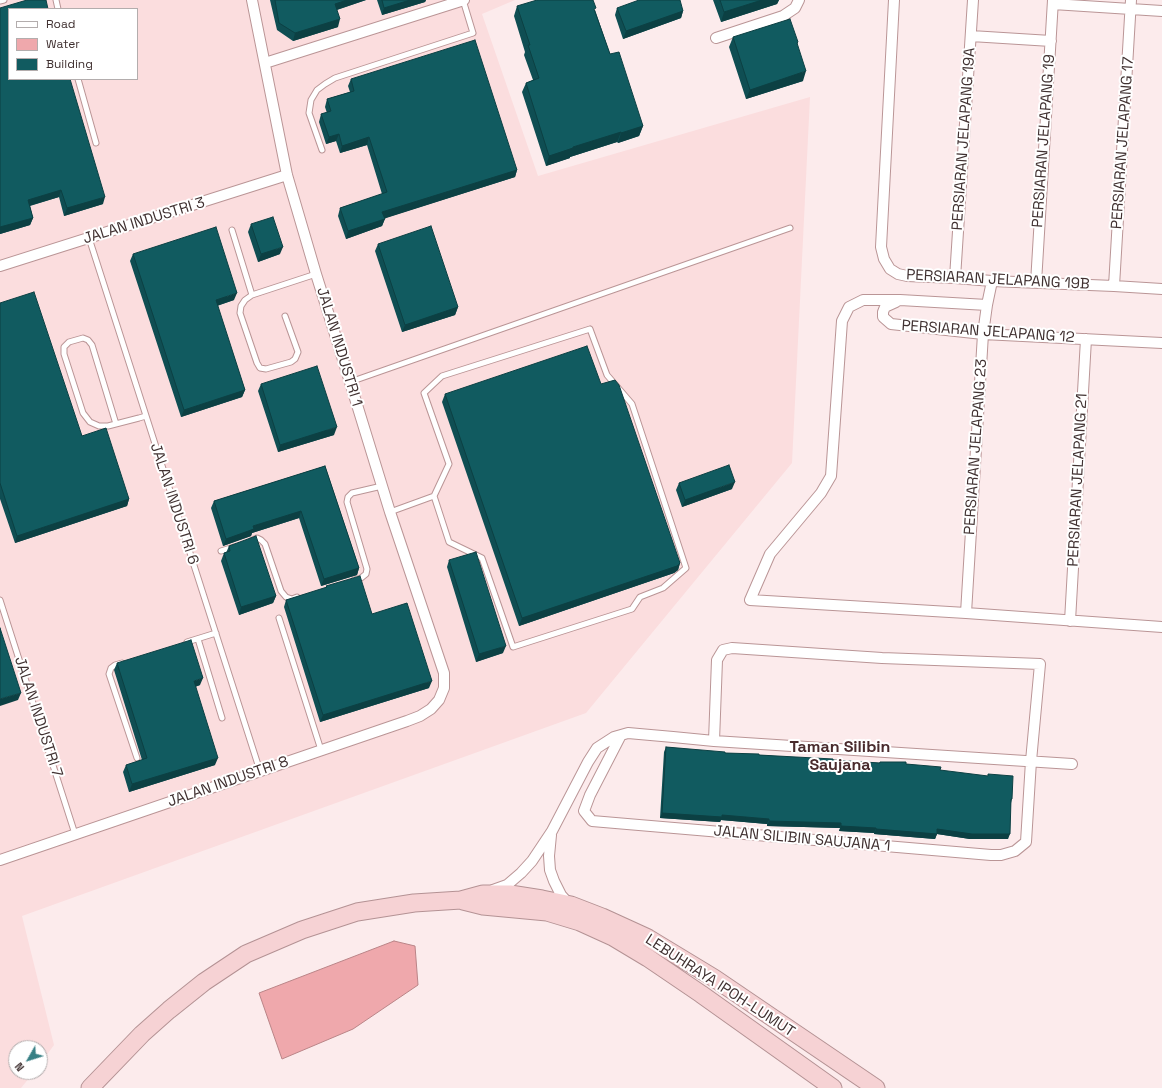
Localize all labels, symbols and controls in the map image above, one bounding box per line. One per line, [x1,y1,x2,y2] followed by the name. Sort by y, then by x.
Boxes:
[8,8,138,80] legend
[46,16,75,32] text: Road
[46,36,80,52] text: Water
[949,47,979,231] street label: PERSIARAN JELAPANG 19A
[1029,54,1059,228] street label: PERSIARAN JELAPANG 19
[46,56,93,72] text: Building
[1108,56,1138,230] street label: PERSIARAN JELAPANG 17
[81,194,207,248] street label: JALAN INDUSTRI 3
[906,266,1090,294] street label: PERSIARAN JELAPANG 19B
[312,285,366,409] street label: JALAN INDUSTRI 1
[901,317,1075,347] street label: PERSIARAN JELAPANG 12
[961,358,991,536] street label: PERSIARAN JELAPANG 23
[1064,393,1092,567] street label: PERSIARAN JELAPANG 21
[146,441,202,567] street label: JALAN INDUSTRI 6
[10,654,66,780] street label: JALAN INDUSTRI 7
[790,738,890,776] district label: Taman Silibin Saujana
[165,753,291,811] street label: JALAN INDUSTRI 8
[713,822,891,856] street label: JALAN SILIBIN SAUJANA 1
[642,931,798,1041] street label: LEBUHRAYA IPOH-LUMUT
[8,1040,48,1080] north arrow
[12,1060,27,1074] text: N

